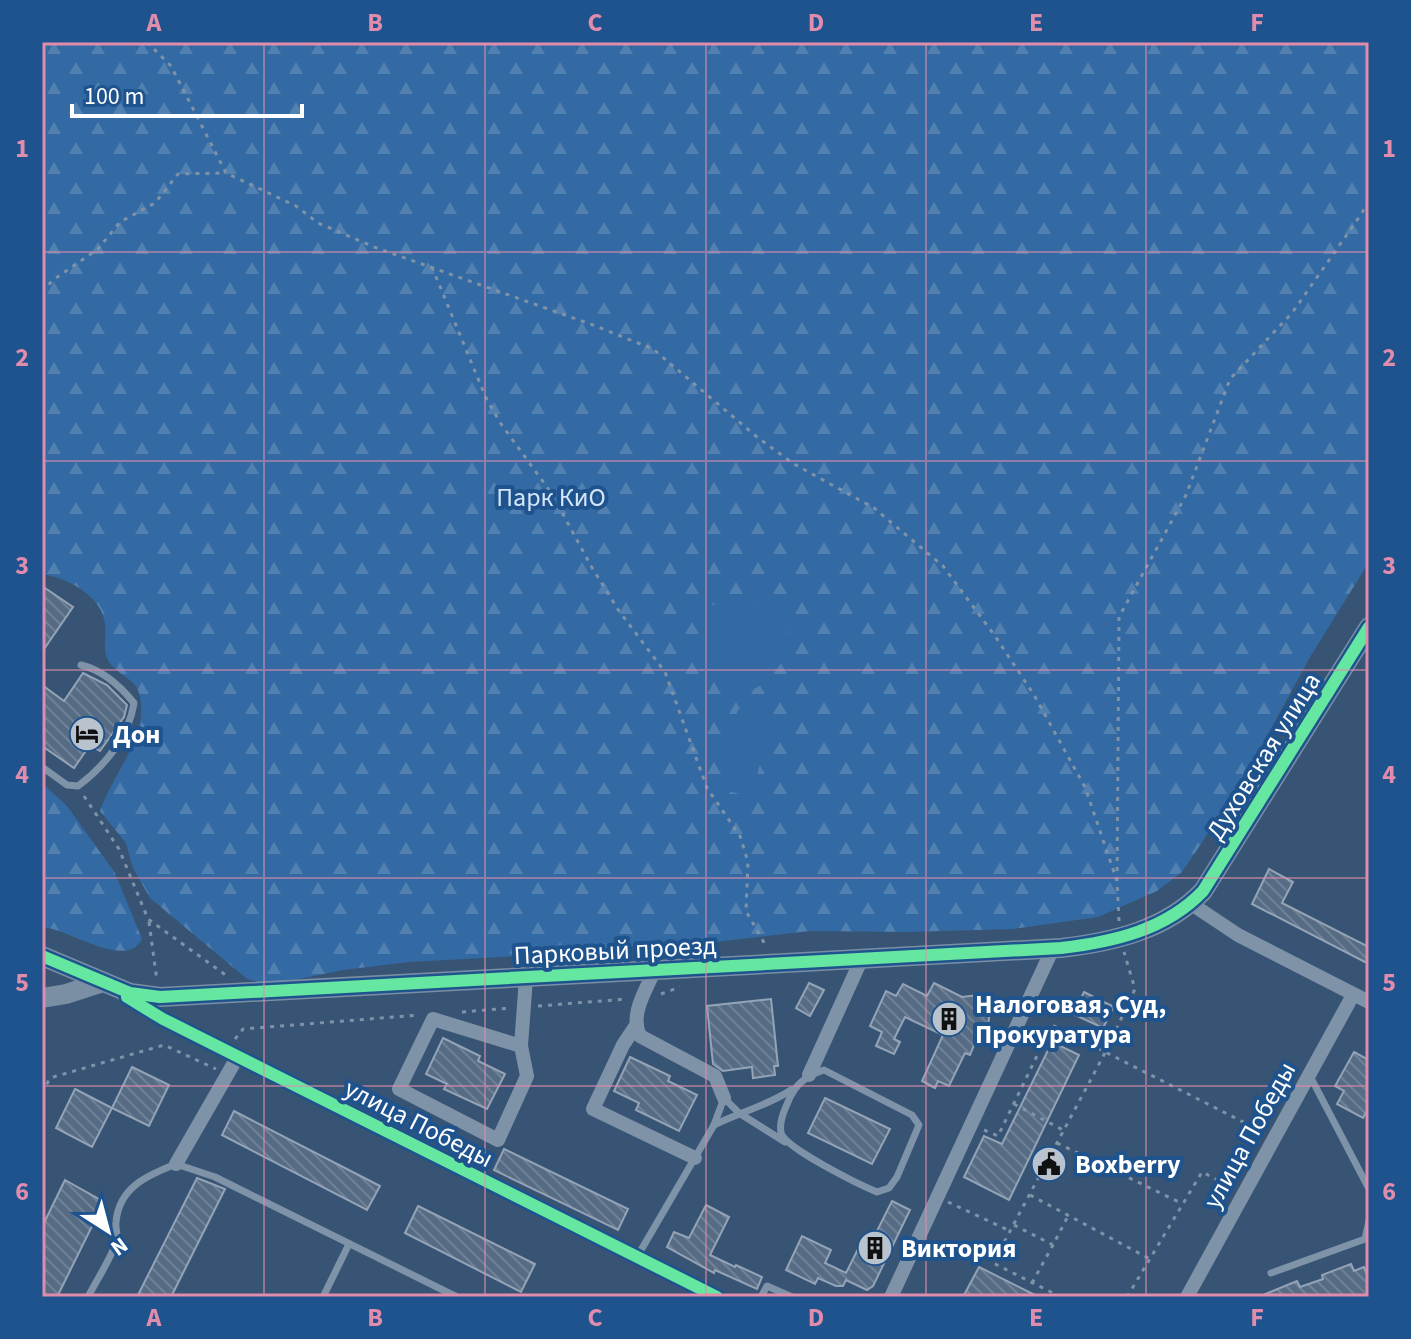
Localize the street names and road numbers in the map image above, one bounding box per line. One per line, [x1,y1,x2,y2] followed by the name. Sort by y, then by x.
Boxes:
[1197,665,1330,847] street label: Духовская улица
[513,927,717,974] street label: Парковый проезд
[1194,1055,1305,1215] street label: улица Победы
[338,1070,500,1177] street label: улица Победы

